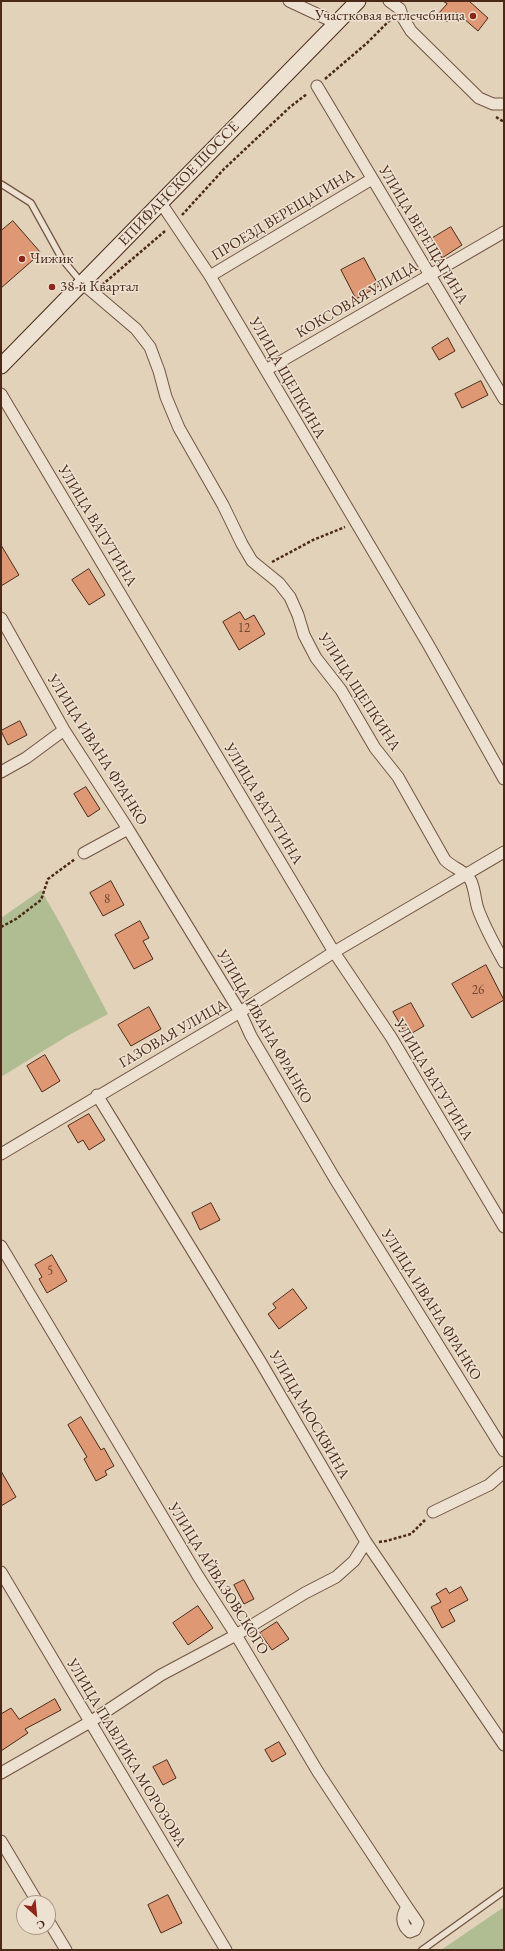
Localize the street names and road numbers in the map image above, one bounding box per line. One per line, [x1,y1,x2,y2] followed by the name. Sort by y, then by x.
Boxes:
[115,118,243,250] street label: ЕПИФАНСКОЕ ШОССЕ
[374,162,472,308] street label: УЛИЦА ВЕРЕЩАГИНА
[208,165,358,265] street label: ПРОЕЗД ВЕРЕЩАГИНА
[293,258,421,342] street label: КОКСОВАЯ УЛИЦА
[245,314,329,442] street label: УЛИЦА ЩЕПКИНА
[54,462,140,590] street label: УЛИЦА ВАТУТИНА
[314,630,404,754] street label: УЛИЦА ЩЕПКИНА
[43,671,151,829] street label: УЛИЦА ИВАНА ФРАНКО
[220,740,306,868] street label: УЛИЦА ВАТУТИНА
[213,947,315,1107] street label: УЛИЦА ИВАНА ФРАНКО
[116,996,230,1072] street label: ГАЗОВАЯ УЛИЦА
[390,1016,476,1144] street label: УЛИЦА ВАТУТИНА
[377,1226,485,1384] street label: УЛИЦА ИВАНА ФРАНКО
[265,1348,353,1482] street label: УЛИЦА МОСКВИНА
[164,1500,272,1658] street label: УЛИЦА АЙВАЗОВСКОГО
[63,1656,189,1850] street label: УЛИЦА ПАВЛИКА МОРОЗОВА

